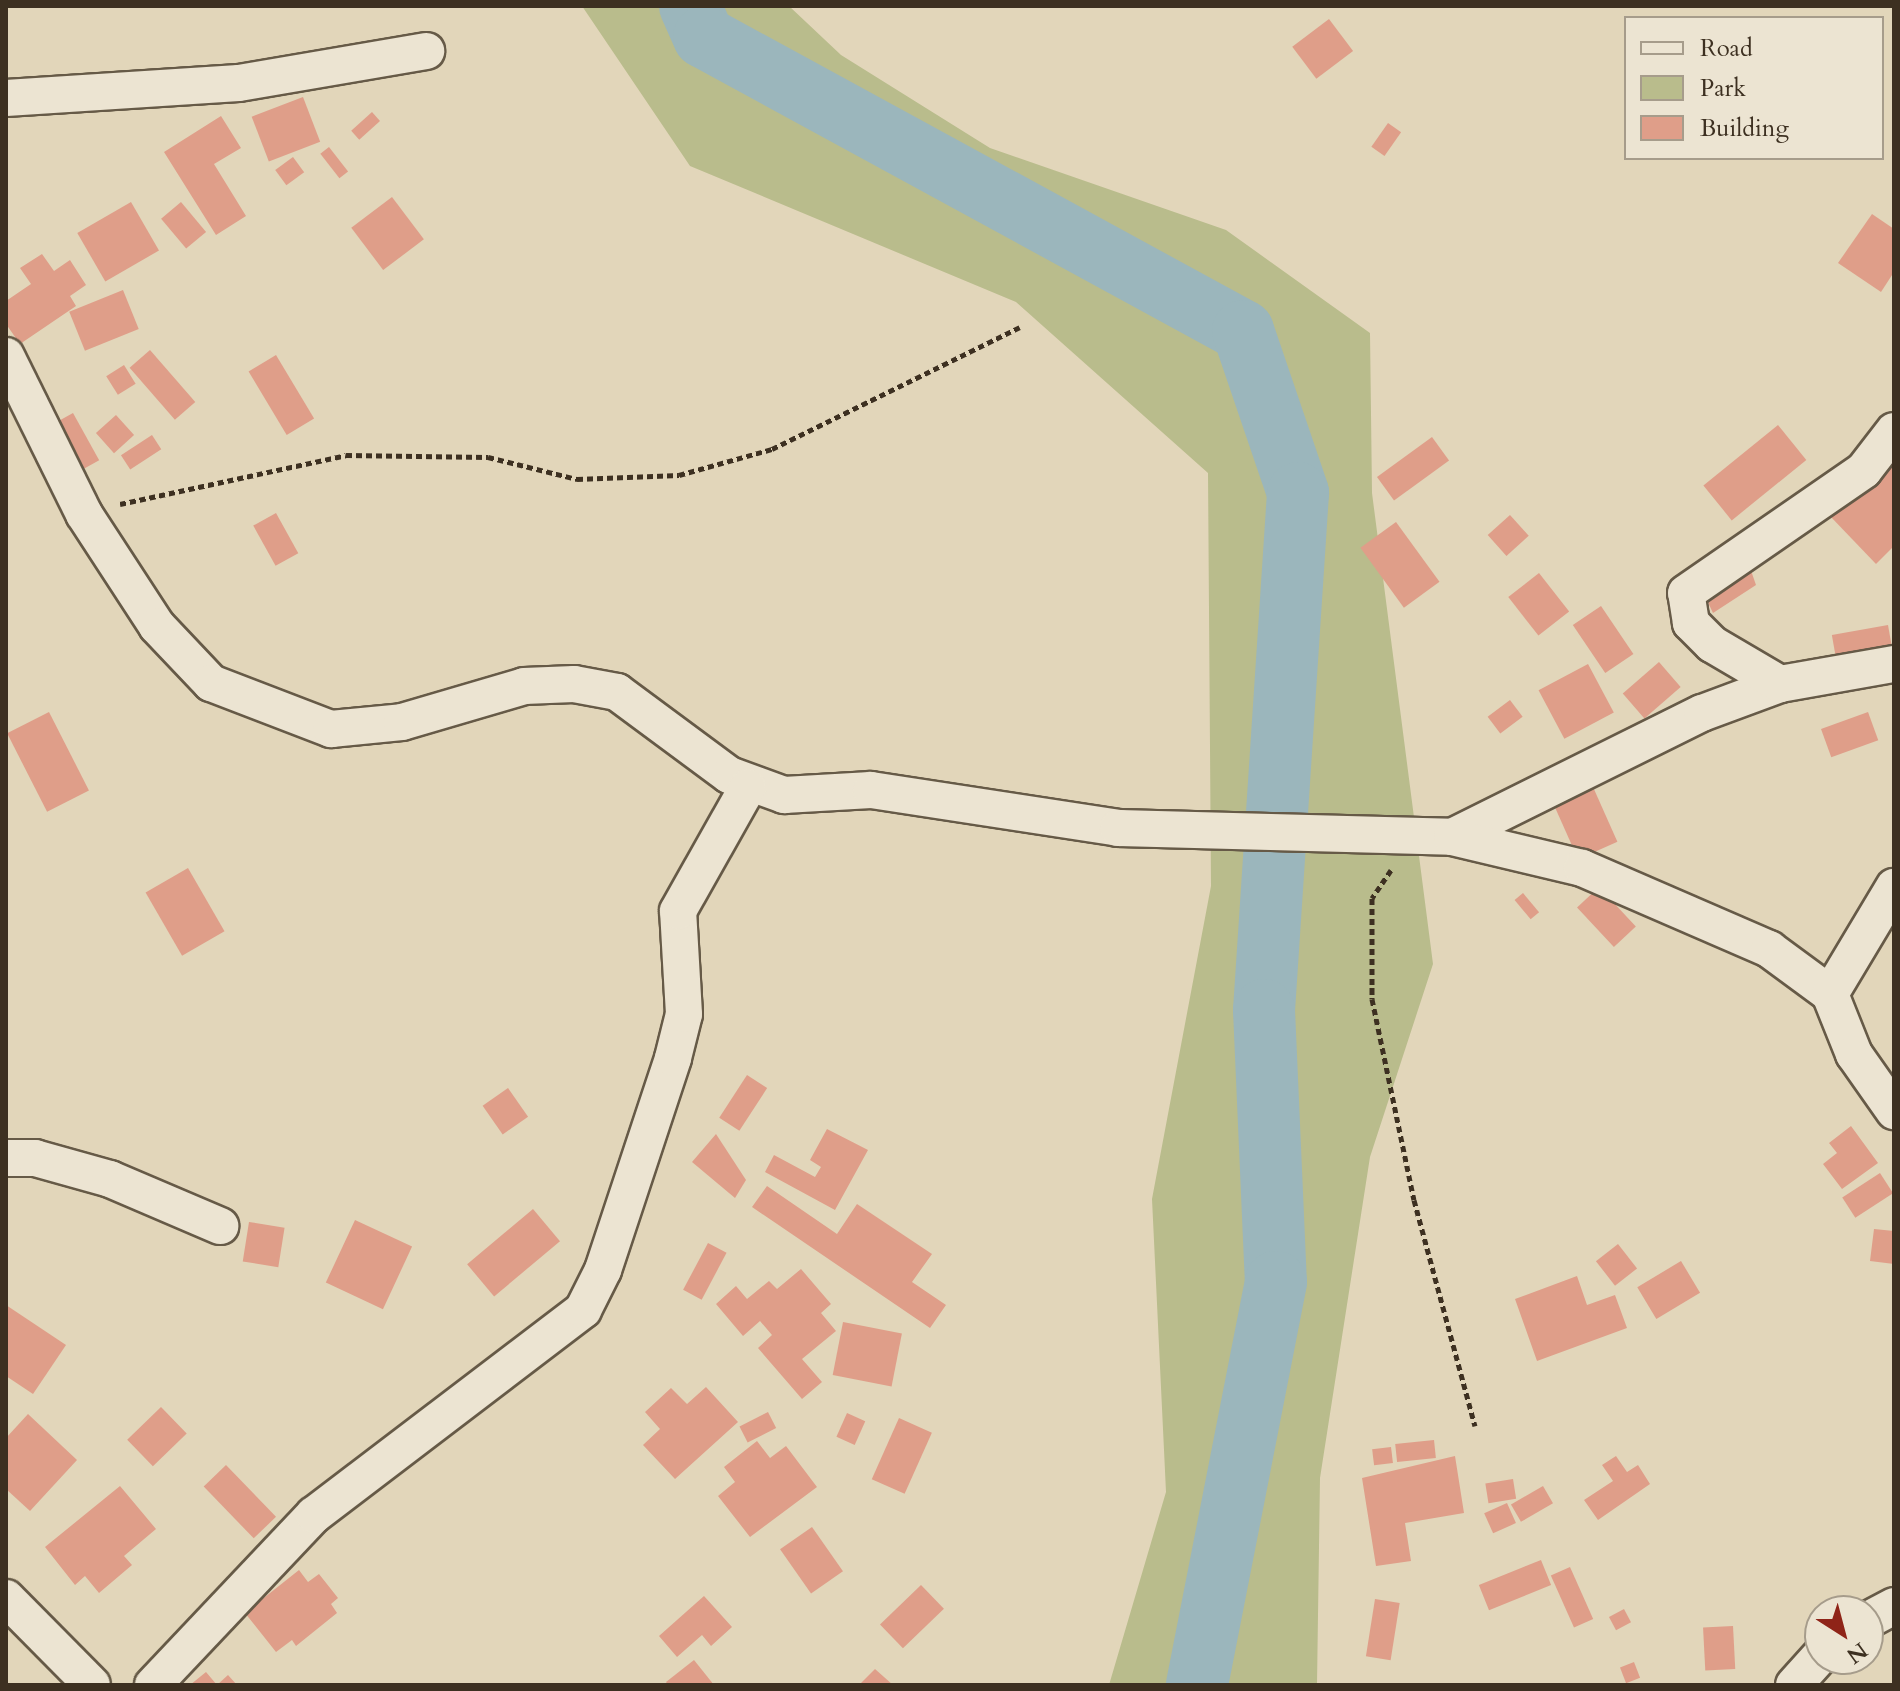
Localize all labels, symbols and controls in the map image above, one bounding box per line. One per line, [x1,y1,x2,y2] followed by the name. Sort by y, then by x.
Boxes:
[1624,16,1884,160] legend
[1700,32,1753,65] text: Road
[1700,72,1746,105] text: Park
[1700,112,1789,145] text: Building
[1804,1595,1884,1675] north arrow
[1840,1635,1873,1671] text: N

